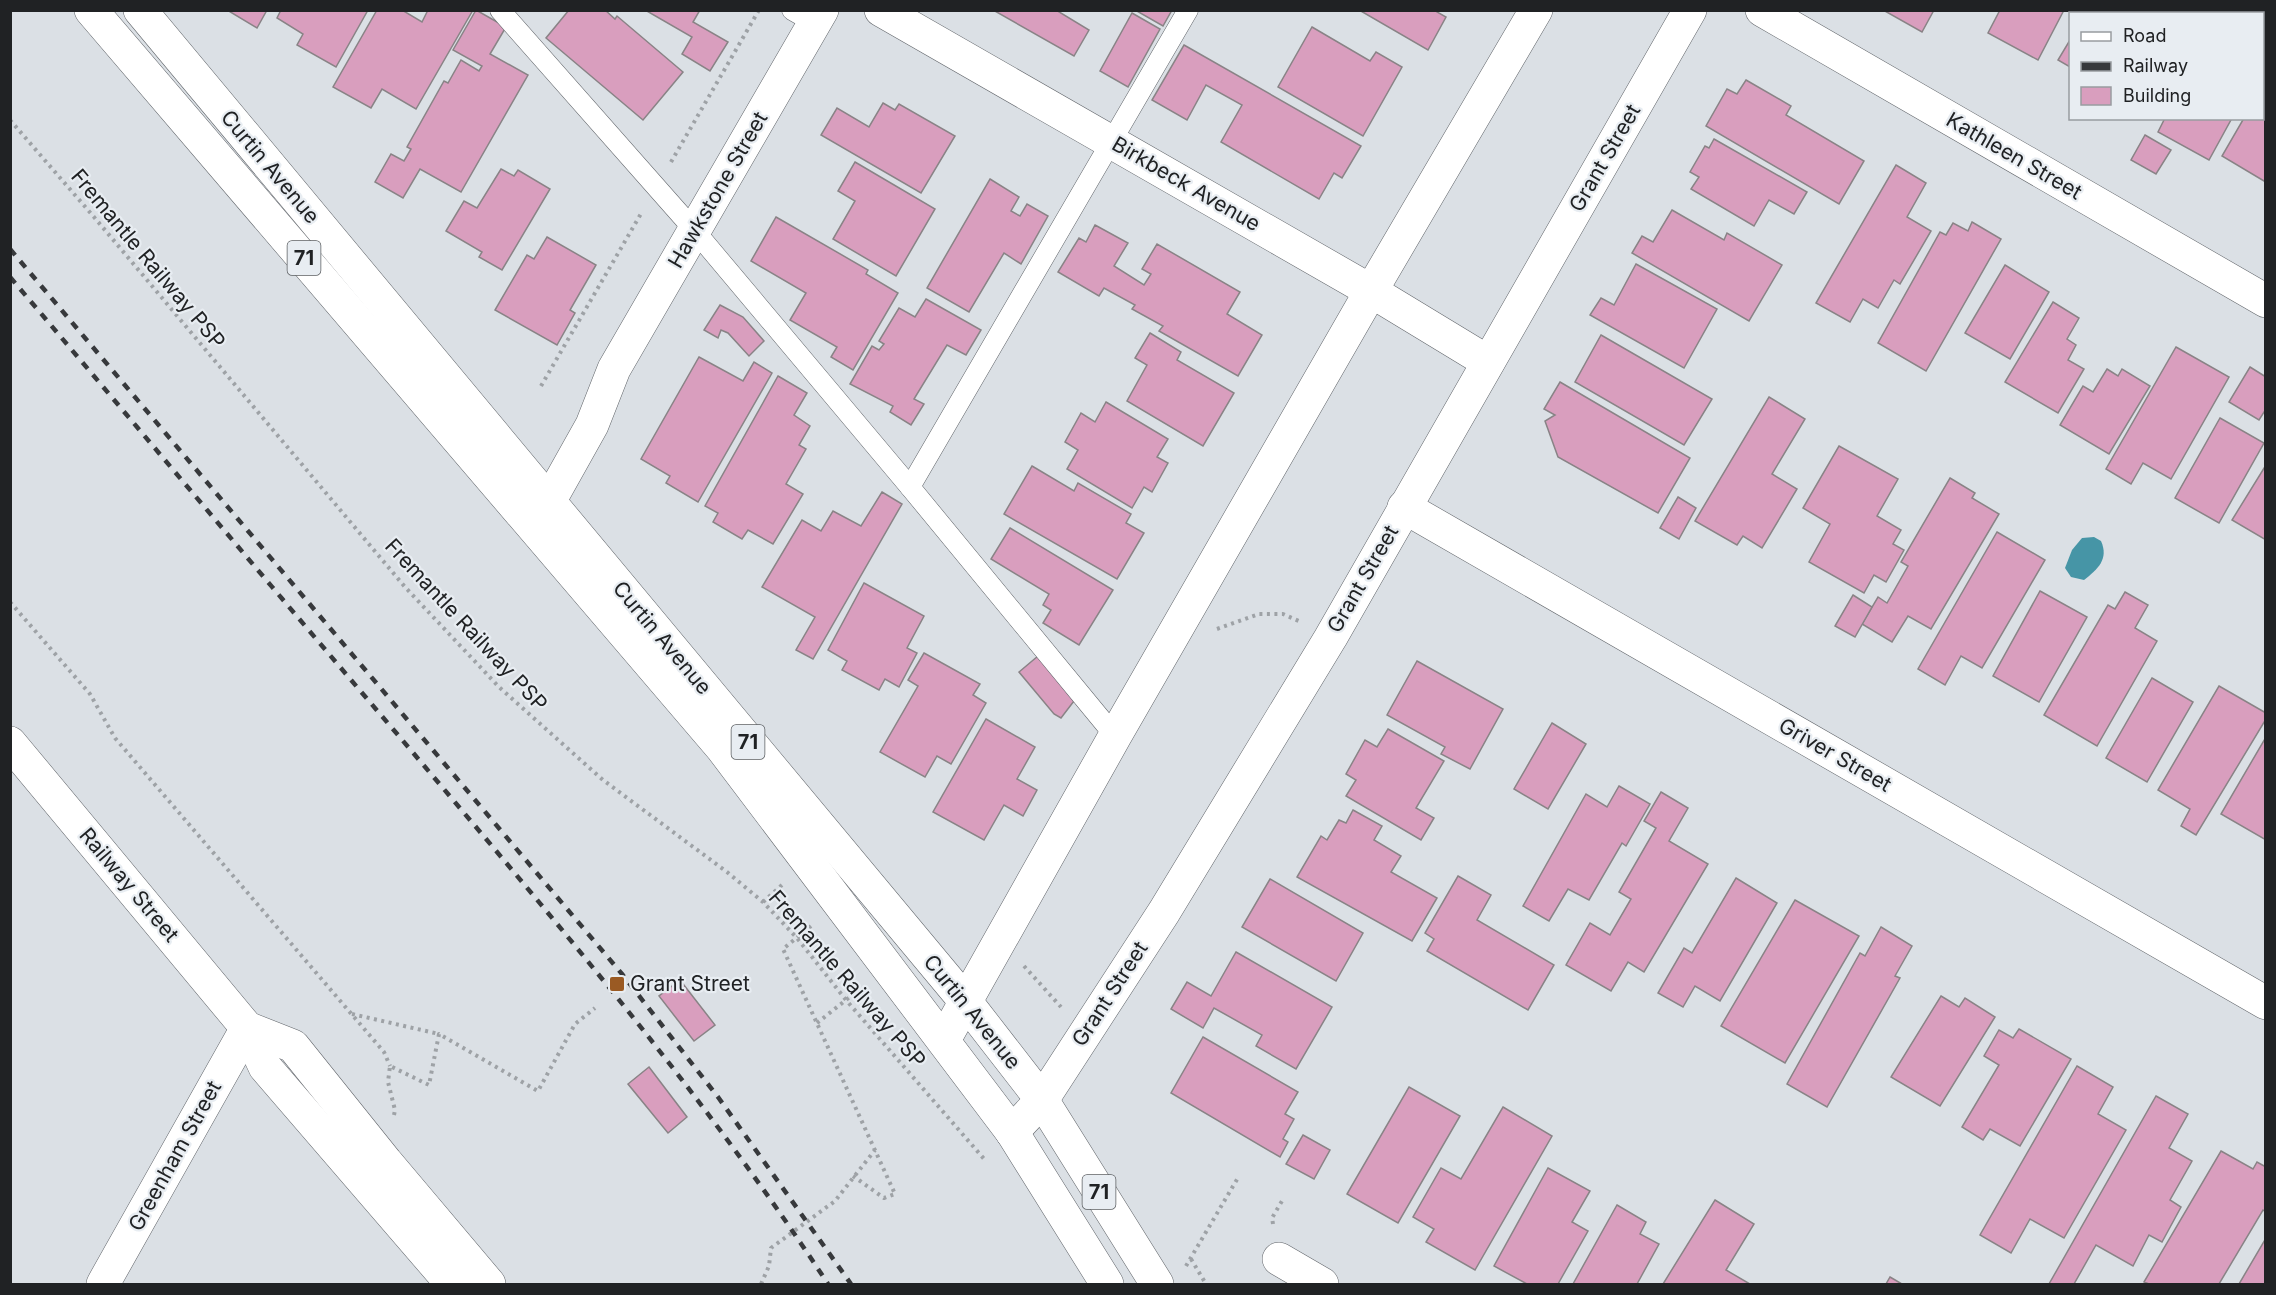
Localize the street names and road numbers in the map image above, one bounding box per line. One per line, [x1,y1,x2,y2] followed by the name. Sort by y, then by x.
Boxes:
[1564,100,1645,216] street label: Grant Street
[216,105,325,228] street label: Curtin Avenue
[663,107,773,272] street label: Hawkstone Street
[1942,107,2087,205] street label: Kathleen Street
[1108,131,1265,236] street label: Birkbeck Avenue
[66,164,231,353] street label: Fremantle Railway PSP
[288,241,320,275] road number: 71
[1322,521,1403,637] street label: Grant Street
[380,533,553,716] street label: Fremantle Railway PSP
[608,576,717,699] street label: Curtin Avenue
[1775,712,1896,797] street label: Griver Street
[732,725,764,759] road number: 71
[74,823,184,947] street label: Railway Street
[764,885,931,1072] street label: Fremantle Railway PSP
[1066,937,1153,1051] street label: Grant Street
[919,949,1026,1074] street label: Curtin Avenue
[123,1076,226,1235] street label: Greenham Street
[1082,1175,1116,1209] road number: 71

